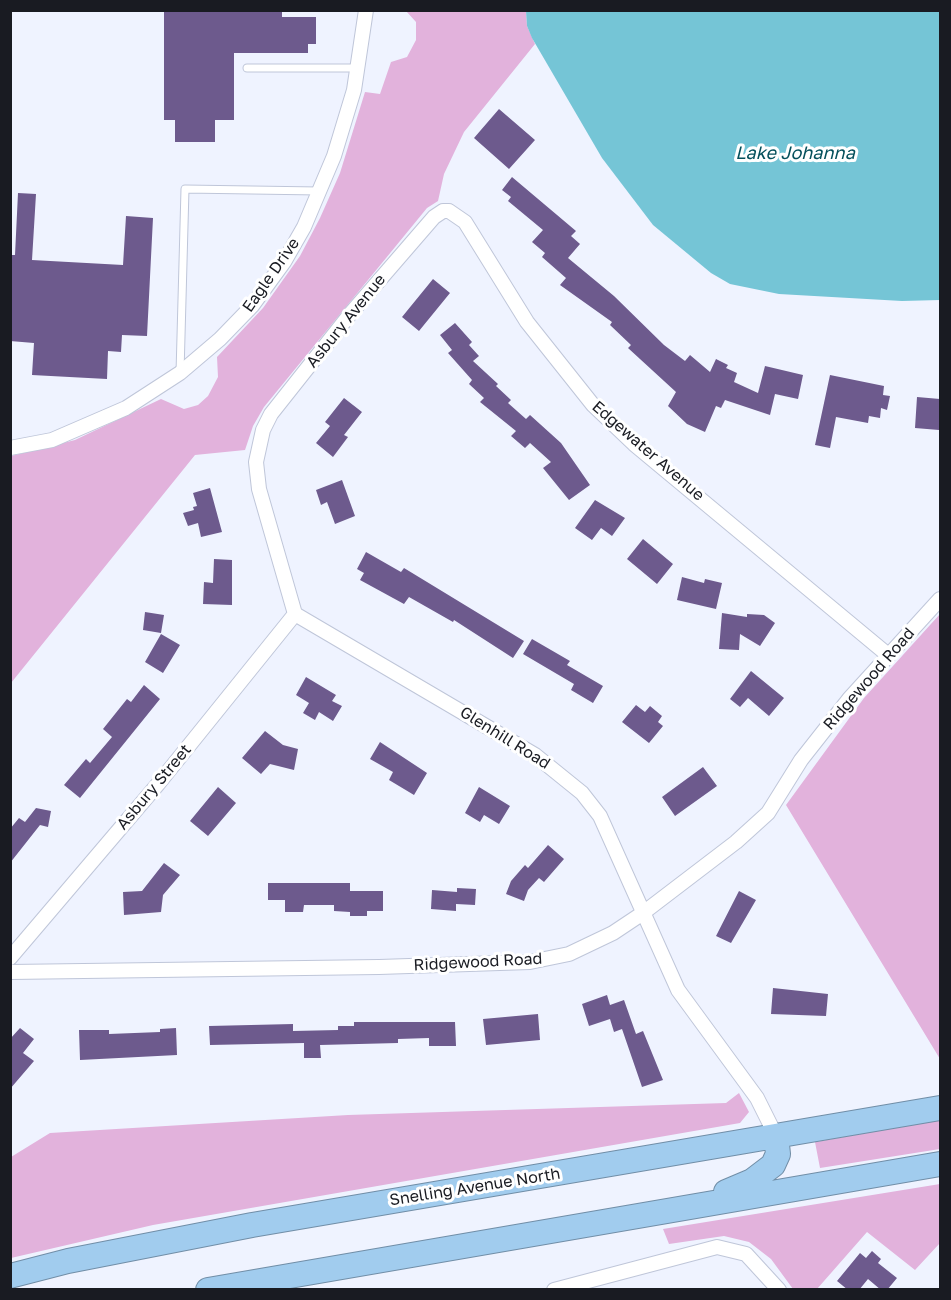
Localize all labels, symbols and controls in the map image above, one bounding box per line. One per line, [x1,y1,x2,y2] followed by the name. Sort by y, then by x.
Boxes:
[735,142,855,164] water label: Lake Johanna
[238,234,304,316] street label: Eagle Drive
[302,270,390,372] street label: Asbury Avenue
[588,397,708,505] street label: Edgewater Avenue
[819,624,919,734] street label: Ridgewood Road
[456,703,554,773] street label: Glenhill Road
[113,740,195,834] street label: Asbury Street
[413,949,543,975] street label: Ridgewood Road
[388,1164,562,1210] street label: Snelling Avenue North

